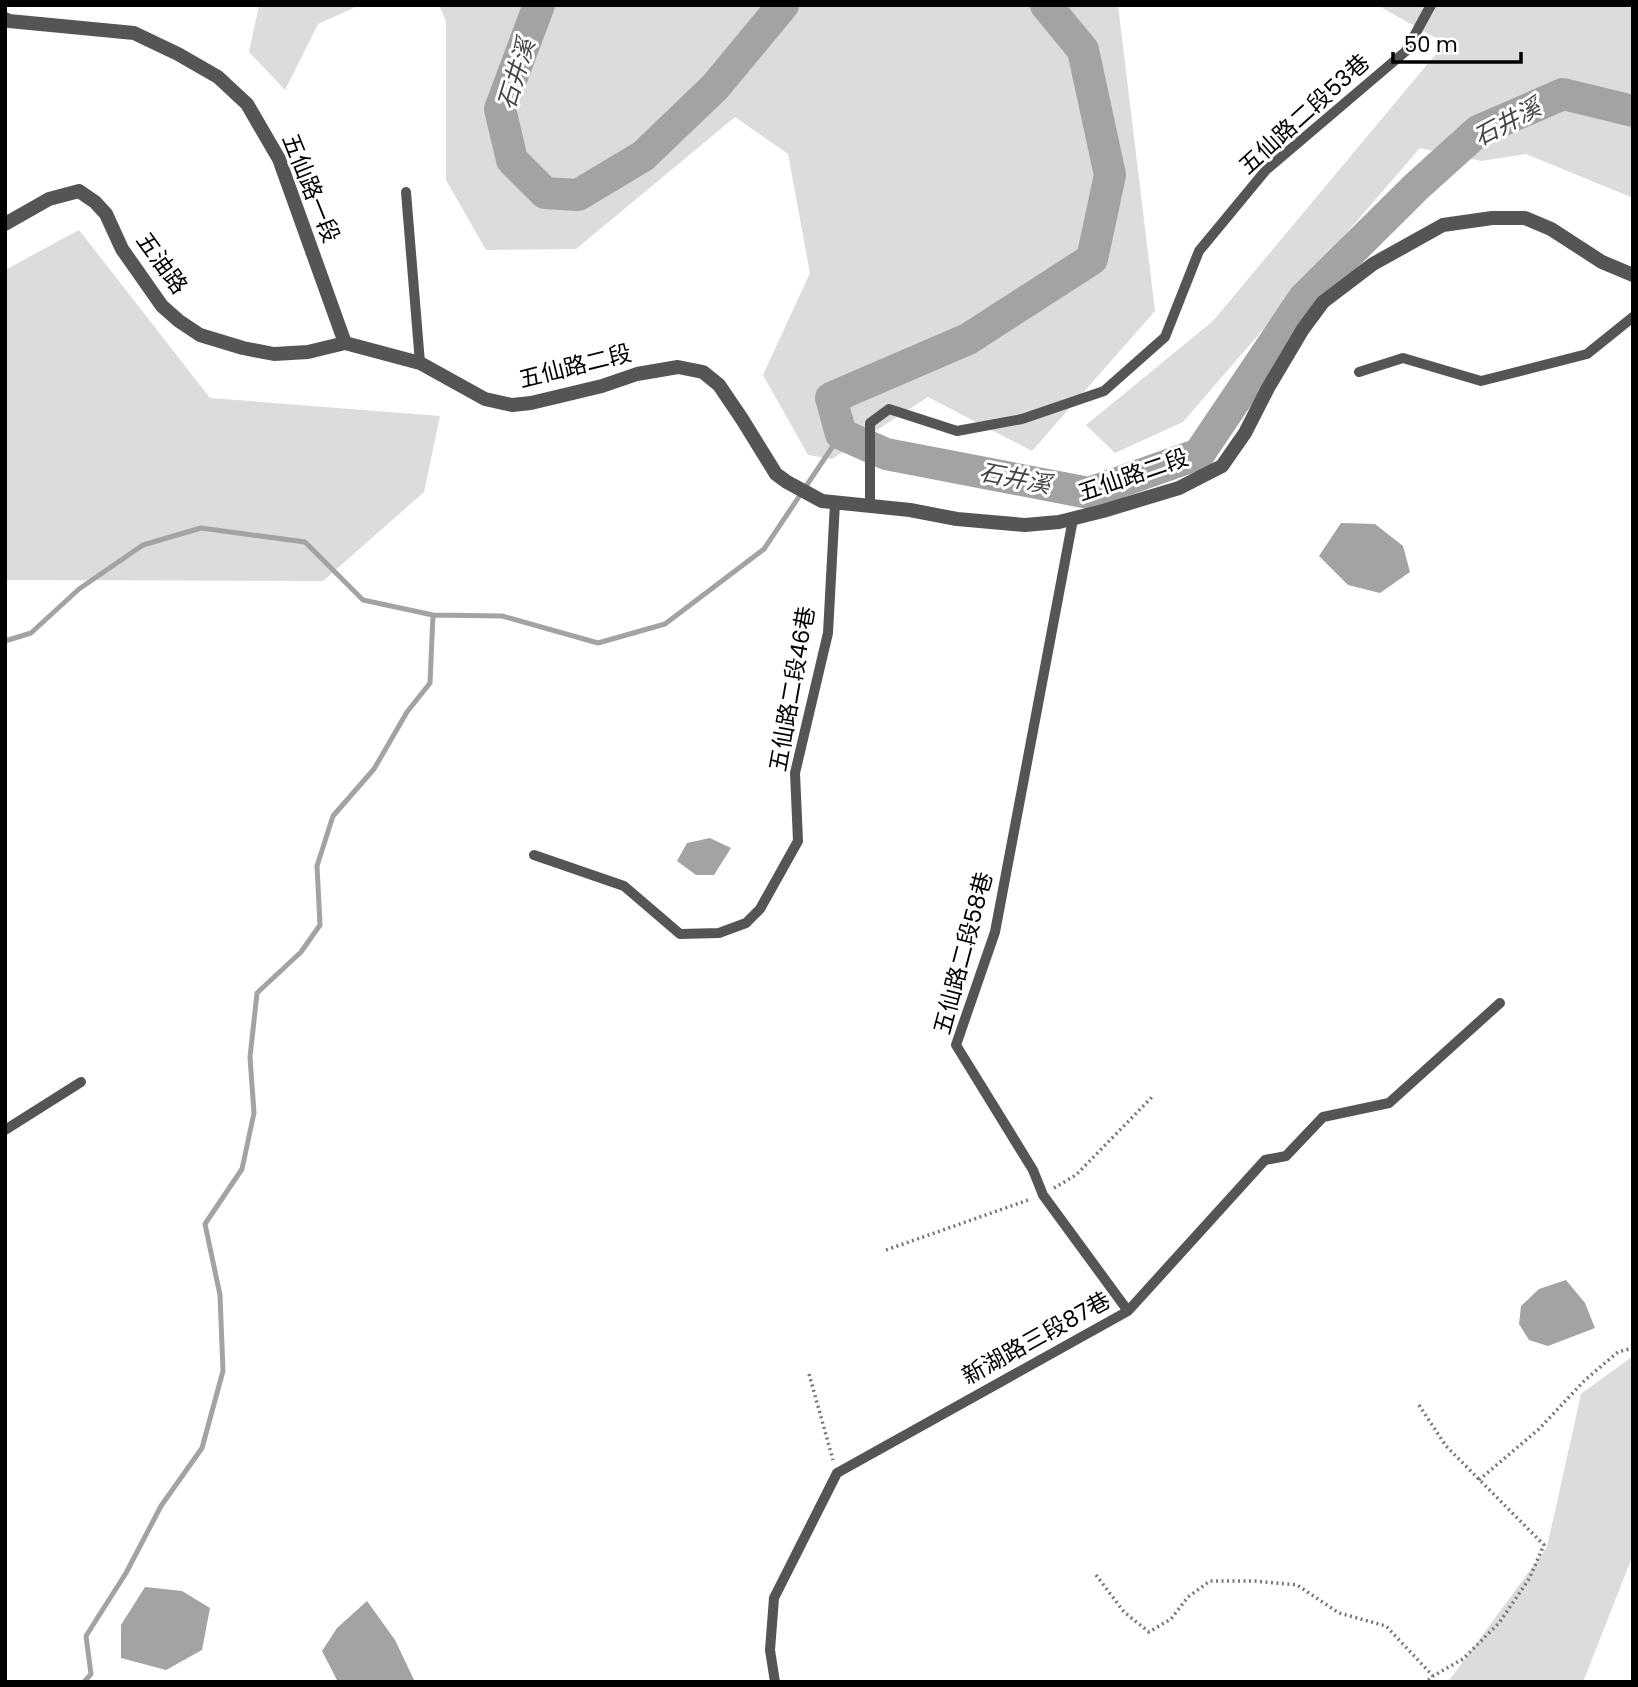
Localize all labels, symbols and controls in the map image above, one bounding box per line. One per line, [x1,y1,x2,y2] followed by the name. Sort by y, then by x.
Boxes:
[1393,21,1521,65] scale bar
[1404,30,1458,59] text: 50 m
[490,32,543,113] water label: 石井溪
[1232,47,1376,181] street label: 五仙路二段53巷
[1467,89,1549,153] water label: 石井溪
[275,129,347,247] street label: 五仙路一段
[129,226,195,300] street label: 五油路
[515,337,635,395] street label: 五仙路二段
[1073,441,1193,509] street label: 五仙路二段
[977,455,1056,502] water label: 石井溪
[762,604,822,774] street label: 五仙路二段46巷
[926,868,1000,1038] street label: 五仙路二段58巷
[956,1284,1116,1392] street label: 新湖路三段87巷

